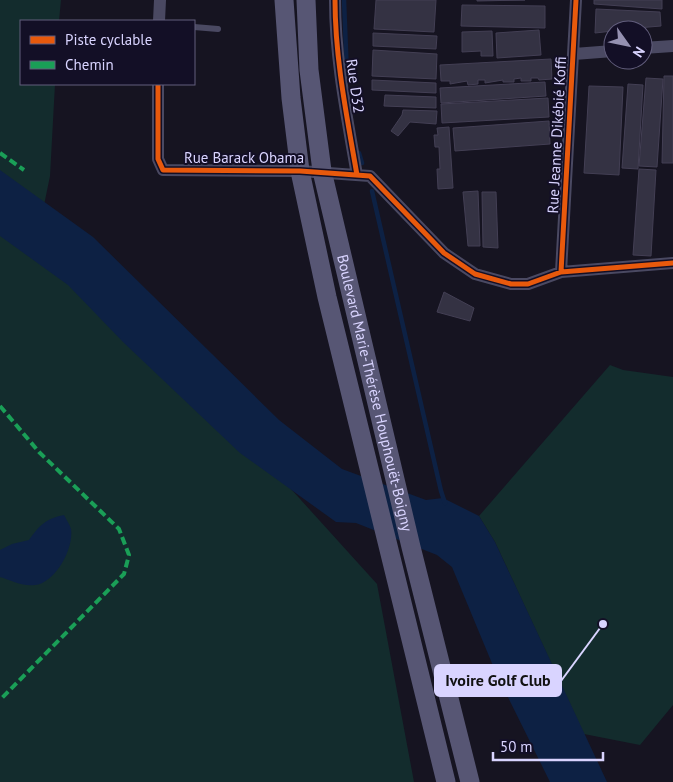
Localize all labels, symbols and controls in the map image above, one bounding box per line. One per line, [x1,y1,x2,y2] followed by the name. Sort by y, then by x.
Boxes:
[20,20,195,85] legend
[603,20,653,70] north arrow
[65,30,152,49] text: Piste cyclable
[629,43,649,61] text: N
[65,55,114,74] text: Chemin
[543,56,570,214] street label: Rue Jeanne Dikébié Koffi
[342,58,369,114] street label: Rue D32
[184,148,304,167] street label: Rue Barack Obama
[333,252,417,533] street label: Boulevard Marie-Thérèse Houphouët-Boigny
[435,665,561,696] callout: Ivoire Golf Club
[445,670,551,690] text: Ivoire Golf Club
[493,730,603,762] scale bar
[500,737,533,756] text: 50 m

